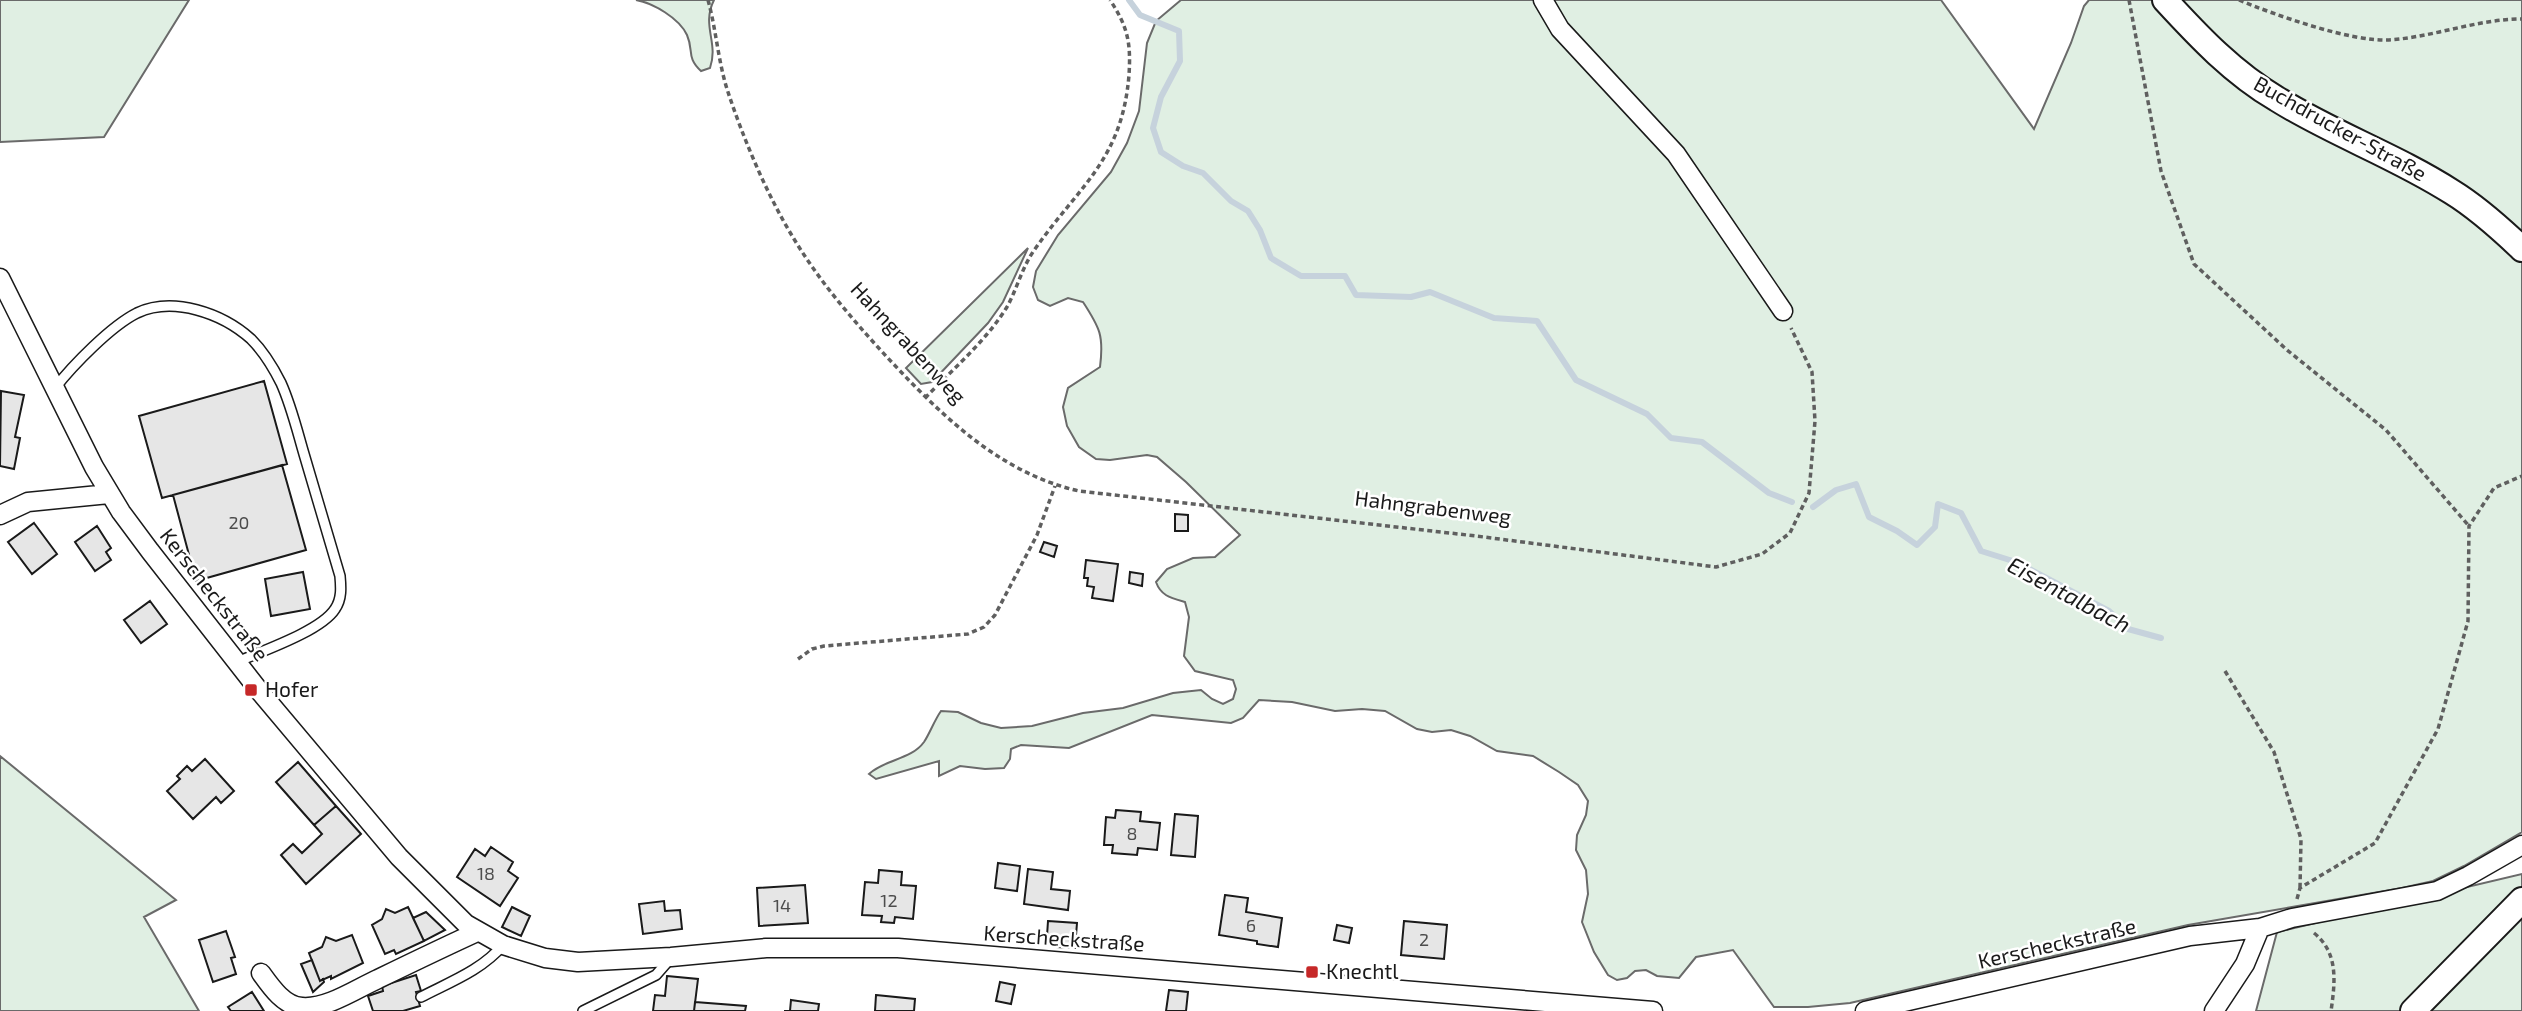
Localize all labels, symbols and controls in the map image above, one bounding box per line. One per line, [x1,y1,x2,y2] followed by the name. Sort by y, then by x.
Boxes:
[2250,70,2431,186] street label: Buchdrucker-Straße
[846,276,972,408] street label: Hahngrabenweg
[1354,485,1513,529] street label: Hahngrabenweg
[229,511,249,533] house number: 20
[156,523,275,665] street label: Kerscheckstraße
[2003,550,2136,638] water label: Eisentalbach
[265,676,319,701] place label: Hofer
[243,682,259,698] marker: Hofer
[1127,822,1137,844] house number: 8
[477,862,495,884] house number: 18
[880,889,898,911] house number: 12
[773,894,791,916] house number: 14
[1975,912,2138,973] street label: Kerscheckstraße
[1246,914,1256,936] house number: 6
[983,919,1145,956] street label: Kerscheckstraße
[1419,928,1429,950] house number: 2
[1326,958,1399,983] place label: Knechtl
[1304,964,1320,980] marker: Knechtl

